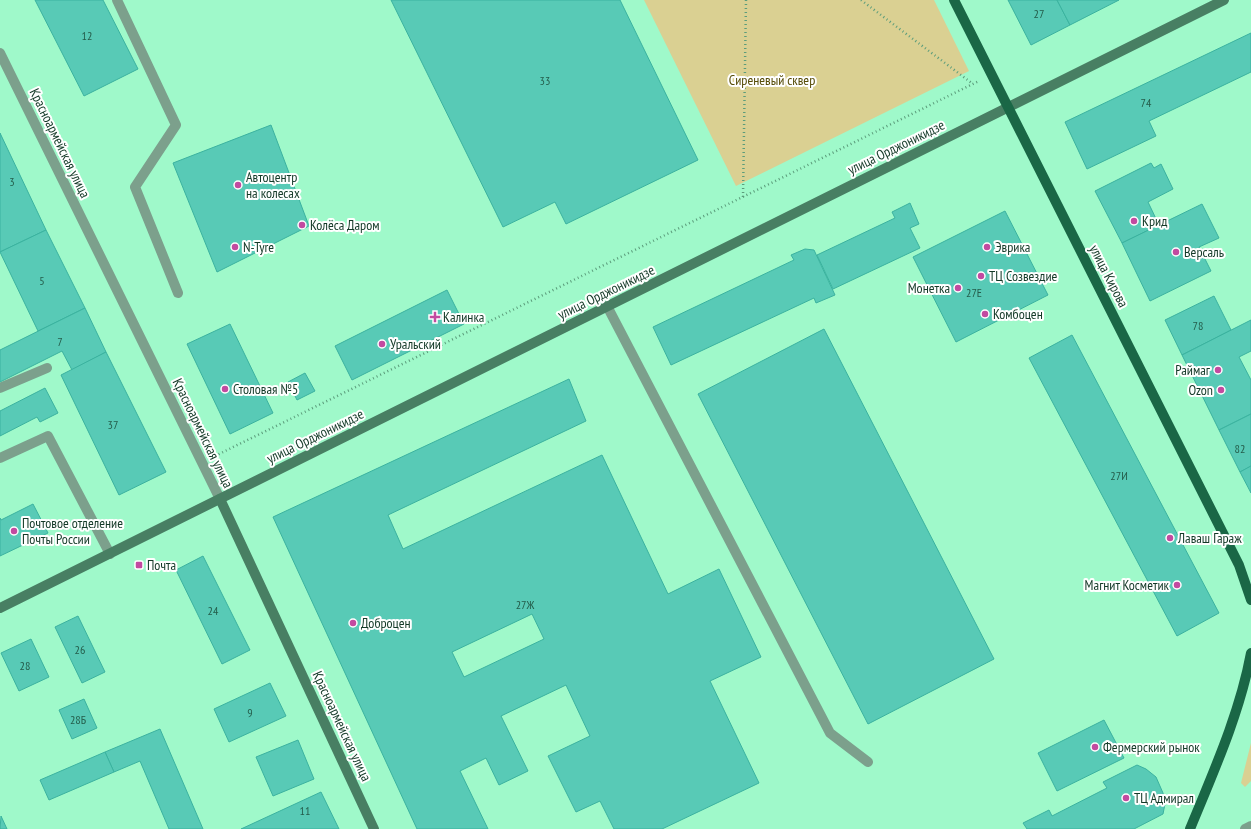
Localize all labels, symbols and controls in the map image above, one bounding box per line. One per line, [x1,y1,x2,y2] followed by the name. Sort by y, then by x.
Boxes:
[1034,6,1044,21] house number: 27
[82,28,92,43] house number: 12
[729,71,815,89] park label: Сиреневый сквер
[540,73,550,88] house number: 33
[26,85,94,201] street label: Красноармейская улица
[1141,95,1152,110] house number: 74
[845,116,948,178] street label: улица Орджоникидзе
[246,168,300,202] place label: Автоцентр на колесах
[9,174,15,189] house number: 3
[233,180,243,190] marker: Автоцентр на колесах
[1142,212,1167,230] place label: Крид
[310,216,380,234] place label: Колёса Даром
[1129,216,1139,226] marker: Крид
[297,220,307,230] marker: Колёса Даром
[243,238,274,256] place label: N-Tyre
[995,238,1030,256] place label: Эврика
[230,242,240,252] marker: N-Tyre
[982,242,992,252] marker: Эврика
[1086,242,1132,310] street label: улица Кирова
[1184,243,1224,261] place label: Версаль
[1171,247,1181,257] marker: Версаль
[555,261,658,323] street label: улица Орджоникидзе
[989,267,1058,285] place label: ТЦ Созвездие
[976,271,986,281] marker: ТЦ Созвездие
[39,273,45,288] house number: 5
[908,279,950,297] place label: Монетка
[953,283,963,293] marker: Монетка
[966,285,982,300] house number: 27Е
[993,305,1043,323] place label: Комбоцен
[443,308,484,326] place label: Калинка
[980,309,990,319] marker: Комбоцен
[430,312,440,322] marker: Калинка
[1193,318,1203,333] house number: 78
[57,334,63,349] house number: 7
[390,335,441,353] place label: Уральский
[377,339,387,349] marker: Уральский
[1175,361,1211,379] place label: Раймаг
[1213,365,1223,375] marker: Раймаг
[169,375,237,491] street label: Красноармейская улица
[233,380,298,398] place label: Столовая №5
[1188,381,1213,399] place label: Ozon
[220,384,230,394] marker: Столовая №5
[1216,385,1226,395] marker: Ozon
[264,405,367,467] street label: улица Орджоникидзе
[108,417,118,432] house number: 37
[1235,441,1245,456] house number: 82
[1110,468,1128,483] house number: 27И
[22,514,123,548] place label: Почтовое отделение Почты России
[9,526,19,536] marker: Почтовое отделение Почты России
[1177,529,1242,547] place label: Лаваш Гараж
[1165,533,1175,543] marker: Лаваш Гараж
[147,556,176,574] place label: Почта
[134,560,144,570] marker: Почта
[1085,576,1170,594] place label: Магнит Косметик
[1172,580,1182,590] marker: Магнит Косметик
[516,597,534,612] house number: 27Ж
[208,603,219,618] house number: 24
[361,614,411,632] place label: Доброцен
[348,618,358,628] marker: Доброцен
[75,642,85,657] house number: 26
[20,658,30,673] house number: 28
[309,668,375,784] street label: Красноармейская улица
[247,705,253,720] house number: 9
[70,712,86,727] house number: 28Б
[1103,738,1200,756] place label: Фермерский рынок
[1090,742,1100,752] marker: Фермерский рынок
[1134,789,1194,807] place label: ТЦ Адмирал
[1121,793,1131,803] marker: ТЦ Адмирал
[300,803,310,818] house number: 11

